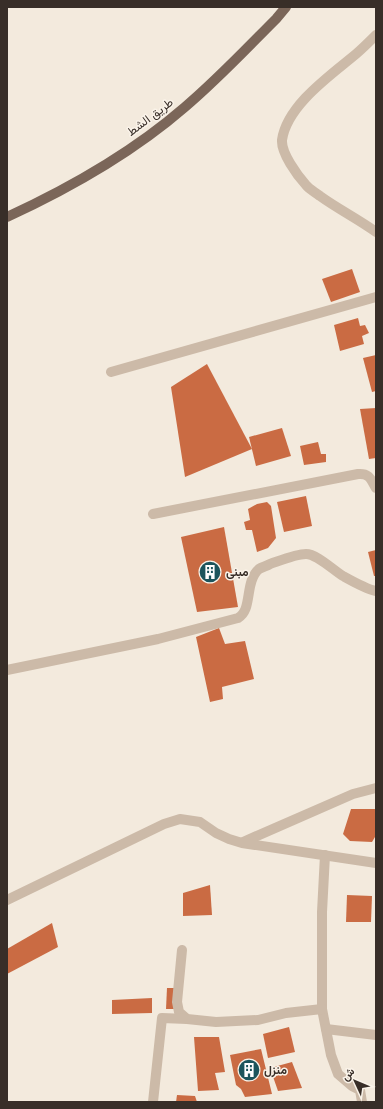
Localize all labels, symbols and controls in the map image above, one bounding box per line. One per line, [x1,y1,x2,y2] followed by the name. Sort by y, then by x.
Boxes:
[123,94,177,140] street label: طريق الشط
[197,559,223,585] building icon: مبنى
[226,564,249,579] place label: مبنى
[236,1057,262,1083] building icon: منزل
[335,1061,375,1101] north arrow
[264,1062,287,1078] place label: منزل
[338,1064,357,1084] text: ش

